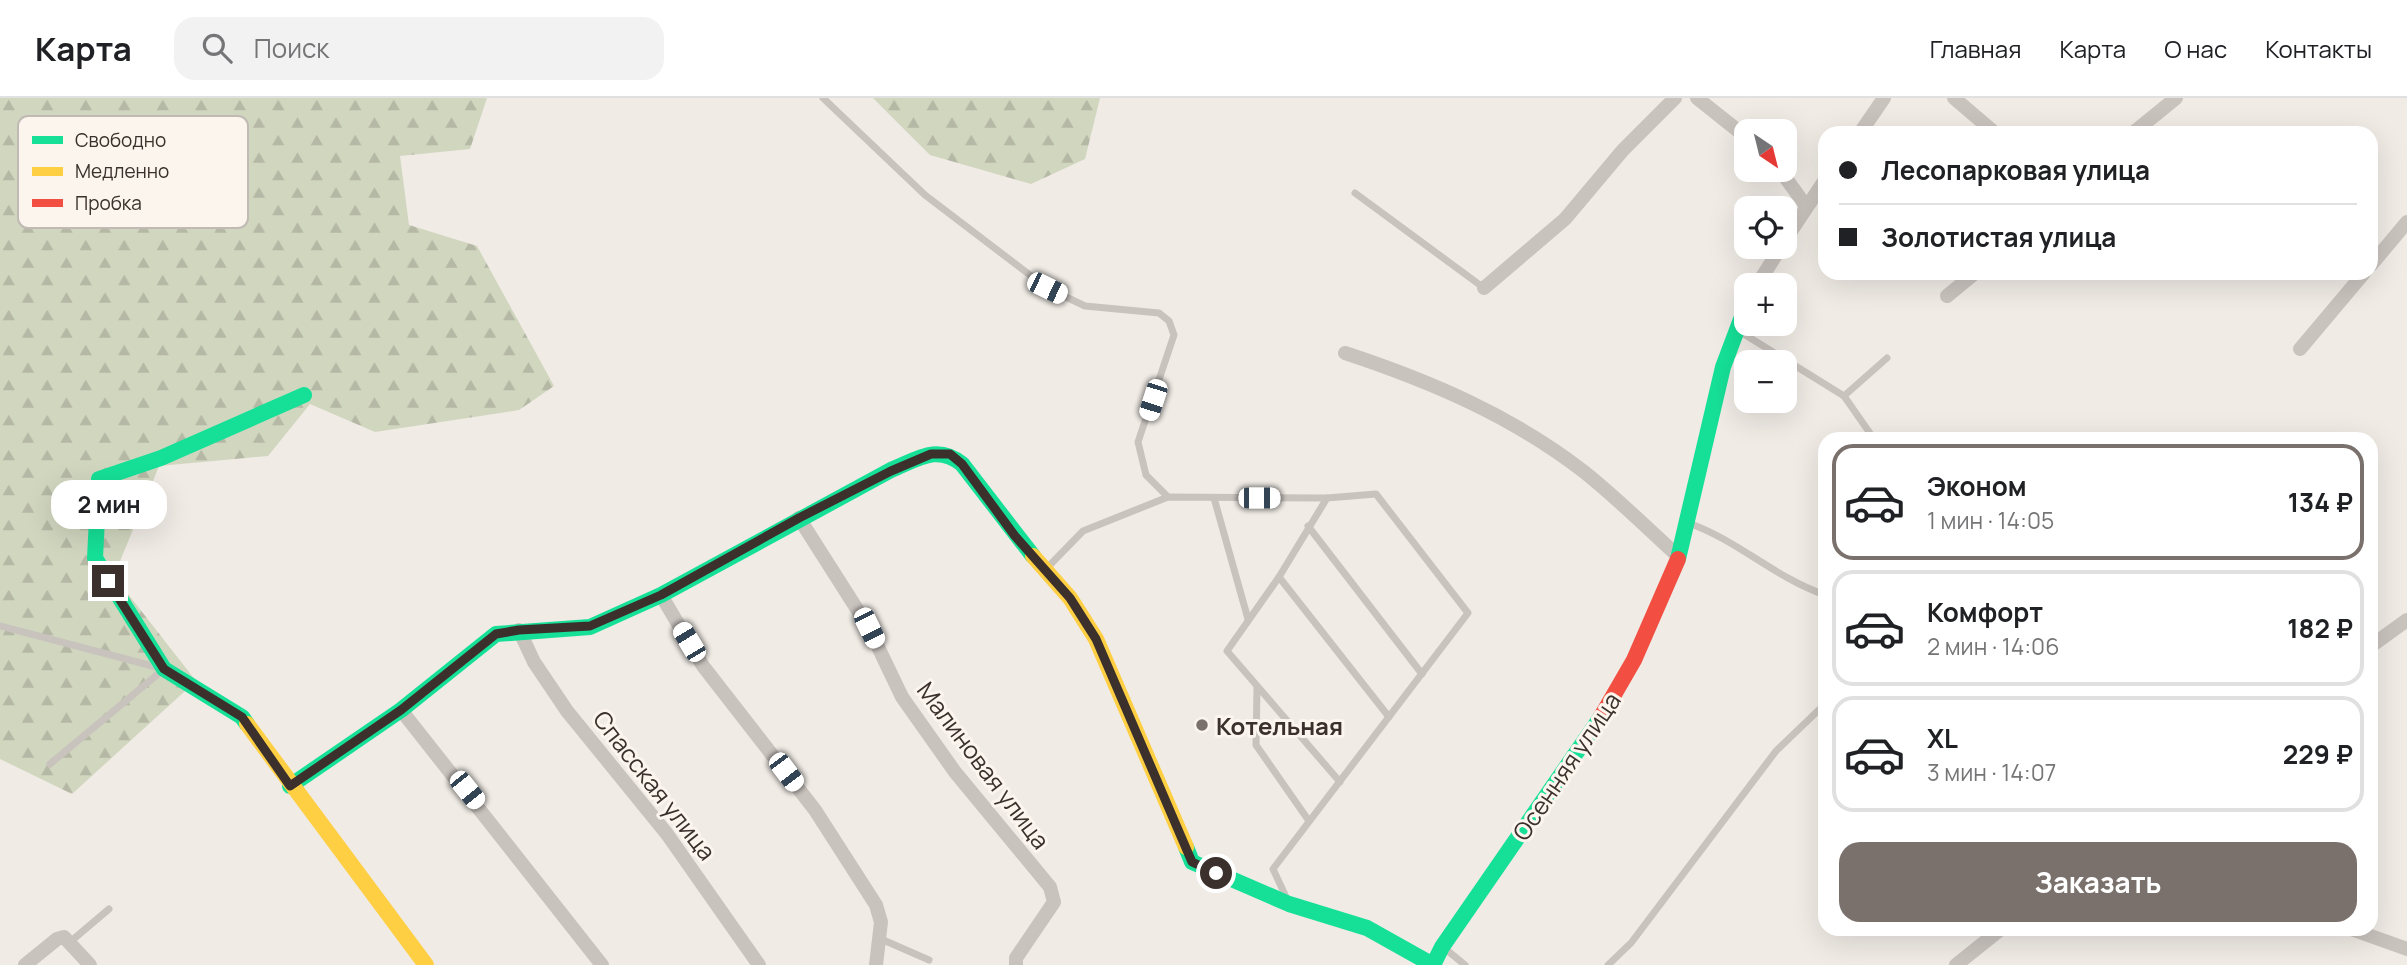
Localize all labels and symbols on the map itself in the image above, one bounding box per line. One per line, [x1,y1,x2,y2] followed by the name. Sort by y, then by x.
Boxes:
[18,116,248,228] legend
[1734,119,1797,182] north arrow
[75,127,166,153] text: Свободно
[75,158,169,184] text: Медленно
[75,190,142,216] text: Пробка
[1024,269,1071,307] car
[1137,377,1170,423] car
[50,480,166,528] callout: 2 мин
[1239,488,1281,509] car
[92,565,124,597] route end
[851,605,888,651] car
[670,619,709,665] car
[910,675,1058,855] street label: Малиновая улица
[1504,685,1628,847] street label: Осенняя улица
[586,703,724,867] street label: Спасская улица
[1216,709,1343,742] place label: Котельная
[1194,717,1210,733] marker: Котельная
[765,749,808,795] car
[446,767,489,813] car
[1200,857,1232,889] route start

